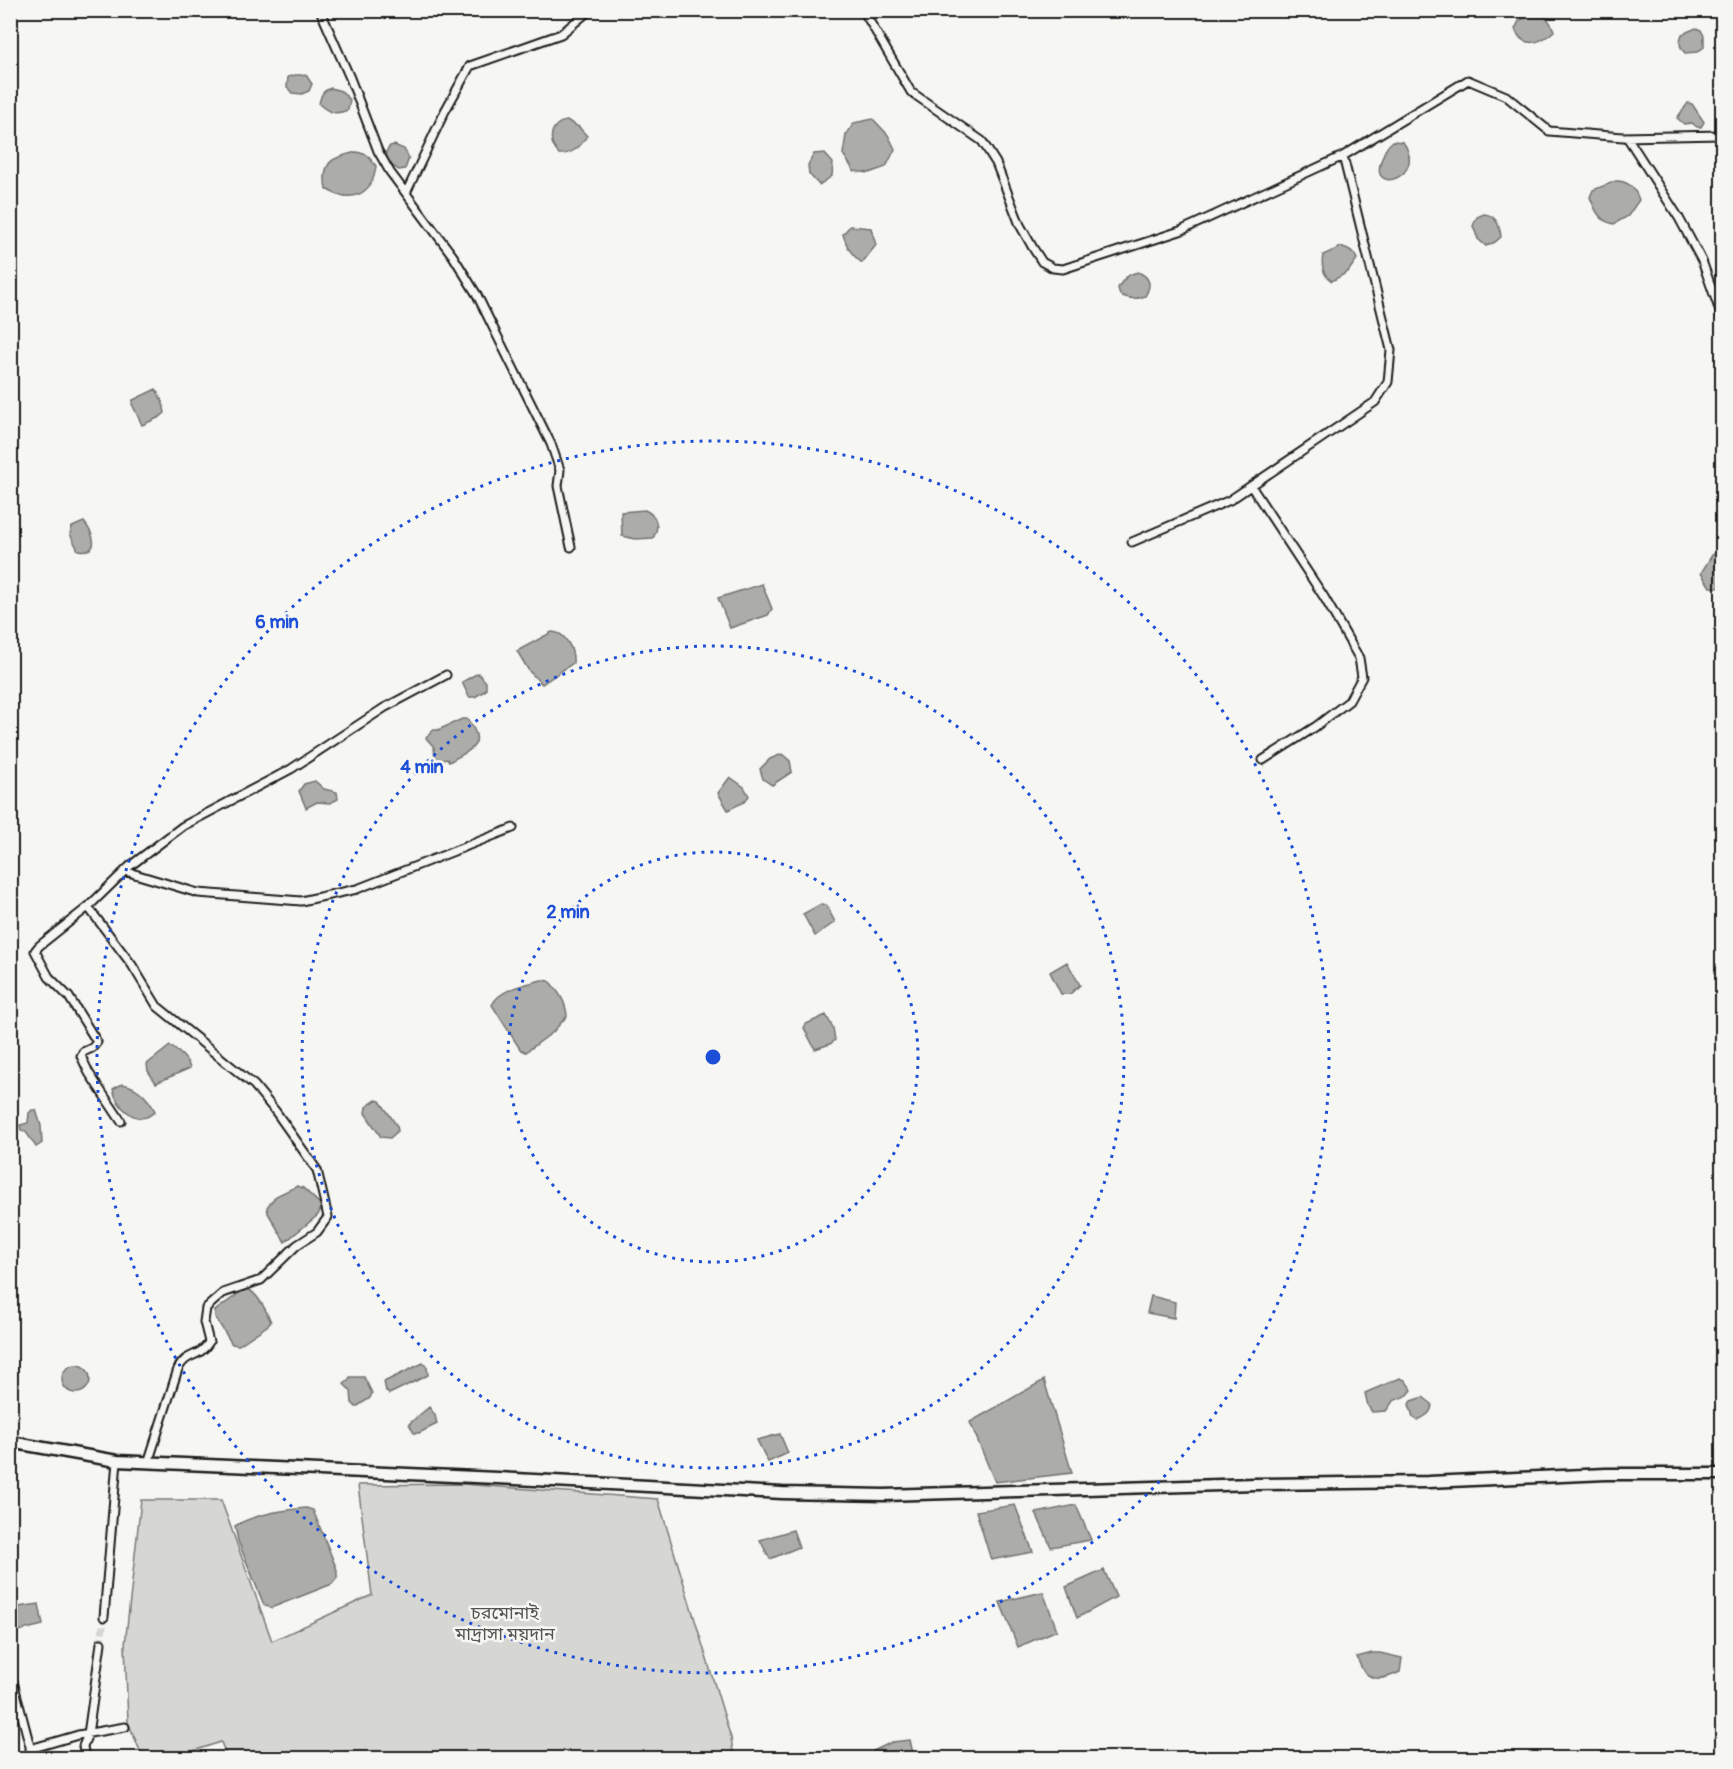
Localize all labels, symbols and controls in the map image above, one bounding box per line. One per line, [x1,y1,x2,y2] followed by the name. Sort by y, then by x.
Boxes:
[255,611,299,634] text: 6 min
[400,756,444,779] text: 4 min
[546,901,590,924] text: 2 min
[703,1047,723,1067] centre of rings
[454,1602,556,1646] park label: চরমোনাই মাদ্রাসা ময়দান

